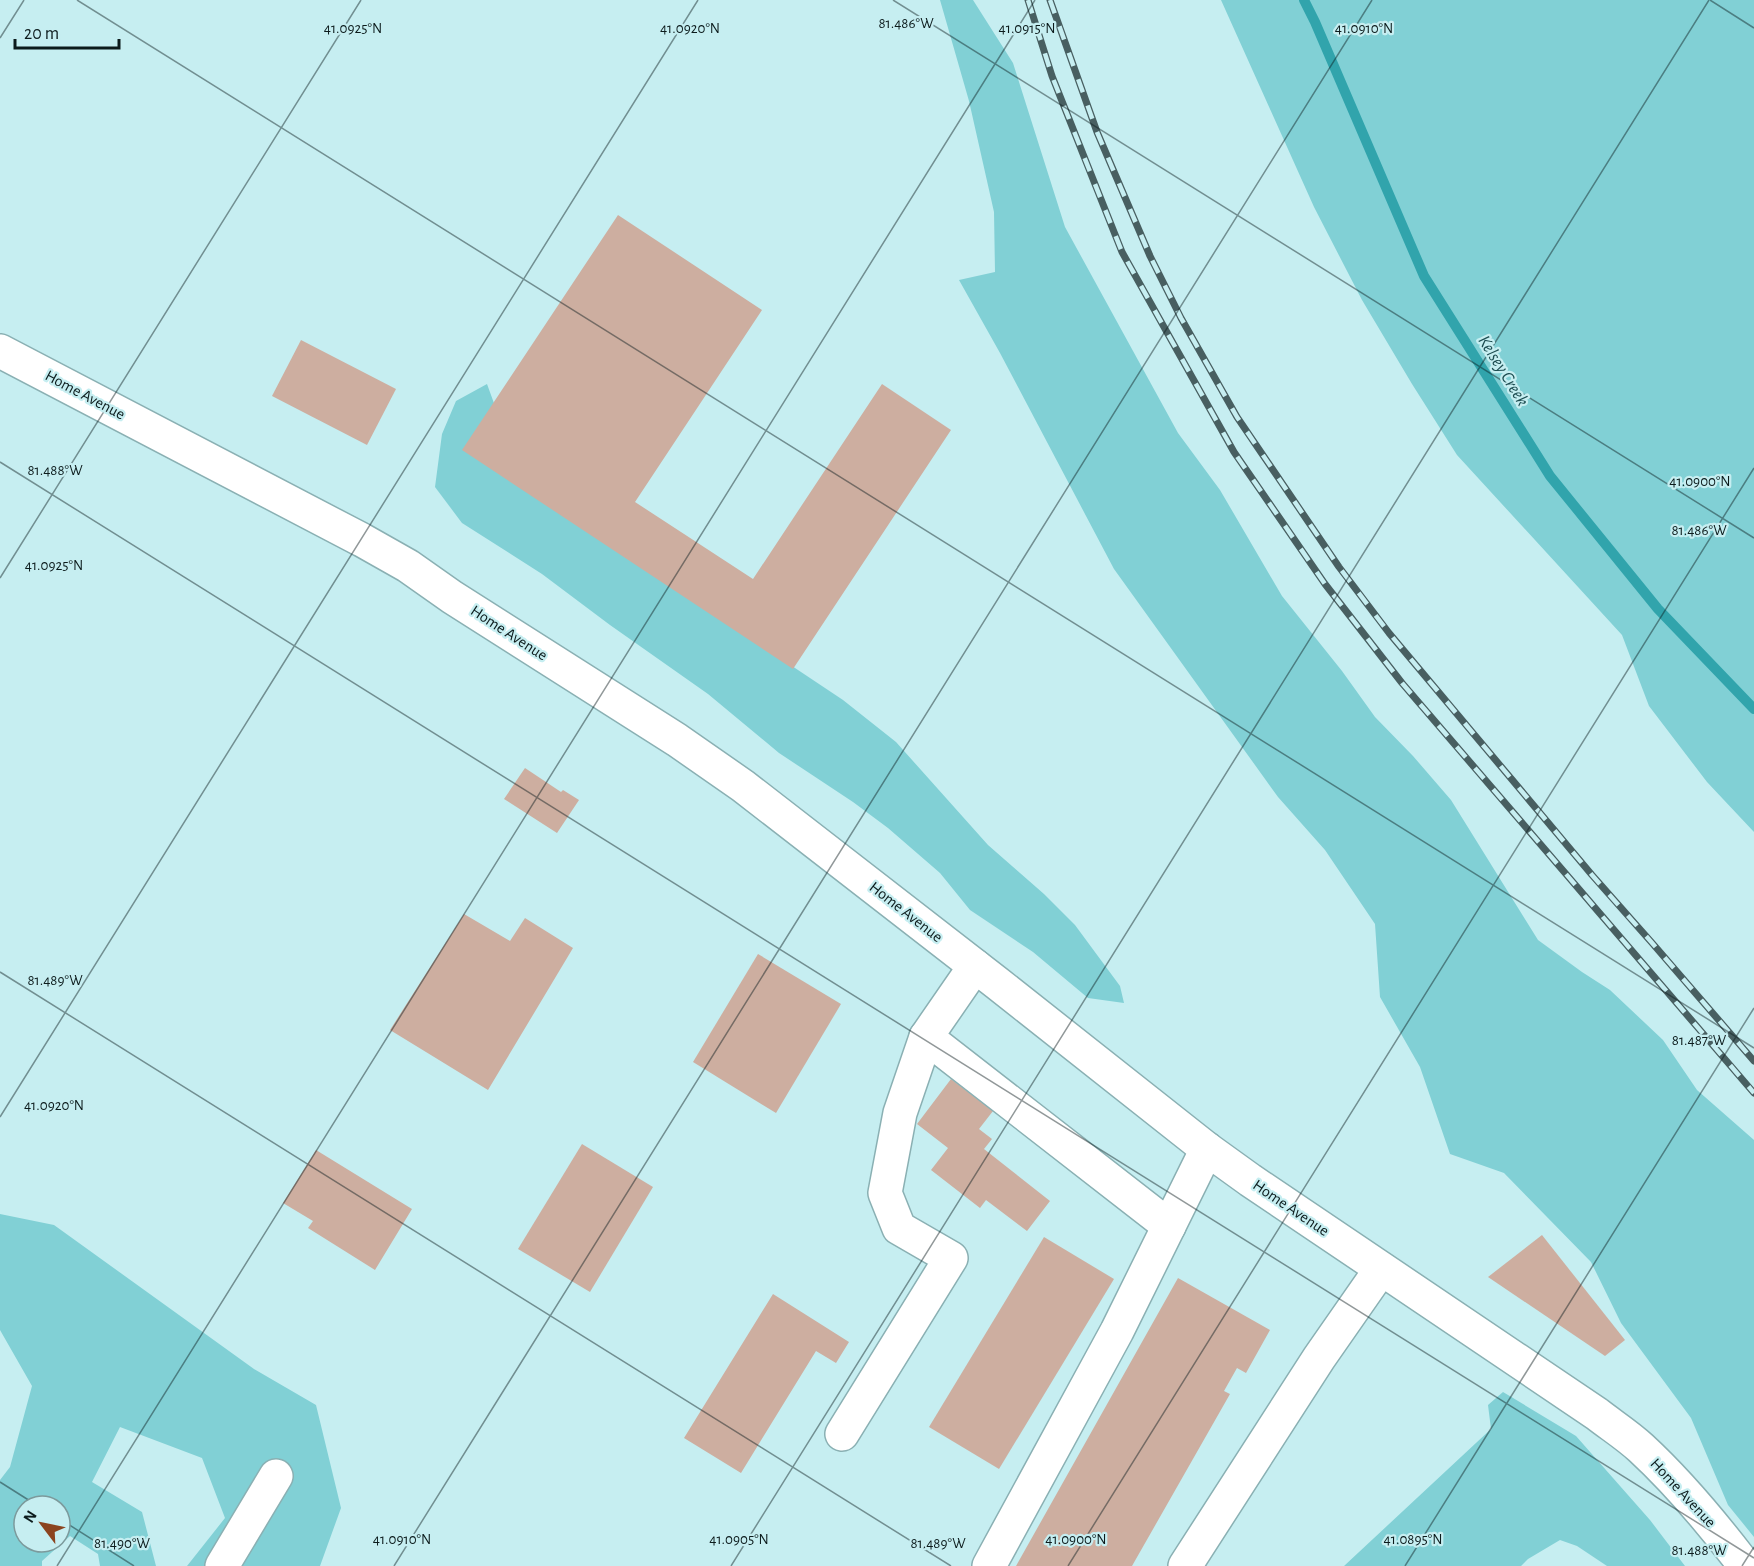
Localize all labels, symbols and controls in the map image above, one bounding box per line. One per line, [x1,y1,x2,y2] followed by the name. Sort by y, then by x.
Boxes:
[15,12,118,50] scale bar
[878,16,934,31] text: 81.486°W
[324,21,382,36] text: 41.0925°N
[660,21,720,36] text: 41.0920°N
[999,21,1055,36] text: 41.0915°N
[1335,21,1393,36] text: 41.0910°N
[24,25,59,43] text: 20 m
[1474,333,1532,409] water label: Kelsey Creek
[42,367,128,423] street label: Home Avenue
[27,463,83,478] text: 81.488°W
[1669,474,1731,489] text: 41.0900°N
[1671,523,1727,538] text: 81.486°W
[25,558,83,573] text: 41.0925°N
[468,602,550,664] street label: Home Avenue
[866,879,946,945] street label: Home Avenue
[27,973,83,988] text: 81.489°W
[1672,1033,1727,1048] text: 81.487°W
[24,1098,84,1113] text: 41.0920°N
[1250,1177,1332,1239] street label: Home Avenue
[1647,1455,1719,1531] street label: Home Avenue
[12,1494,72,1554] north arrow
[20,1508,40,1526] text: N
[373,1532,431,1547] text: 41.0910°N
[709,1532,769,1547] text: 41.0905°N
[1045,1532,1107,1547] text: 41.0900°N
[1384,1532,1442,1547] text: 41.0895°N
[94,1536,151,1551] text: 81.490°W
[910,1536,966,1551] text: 81.489°W
[1671,1543,1727,1558] text: 81.488°W

